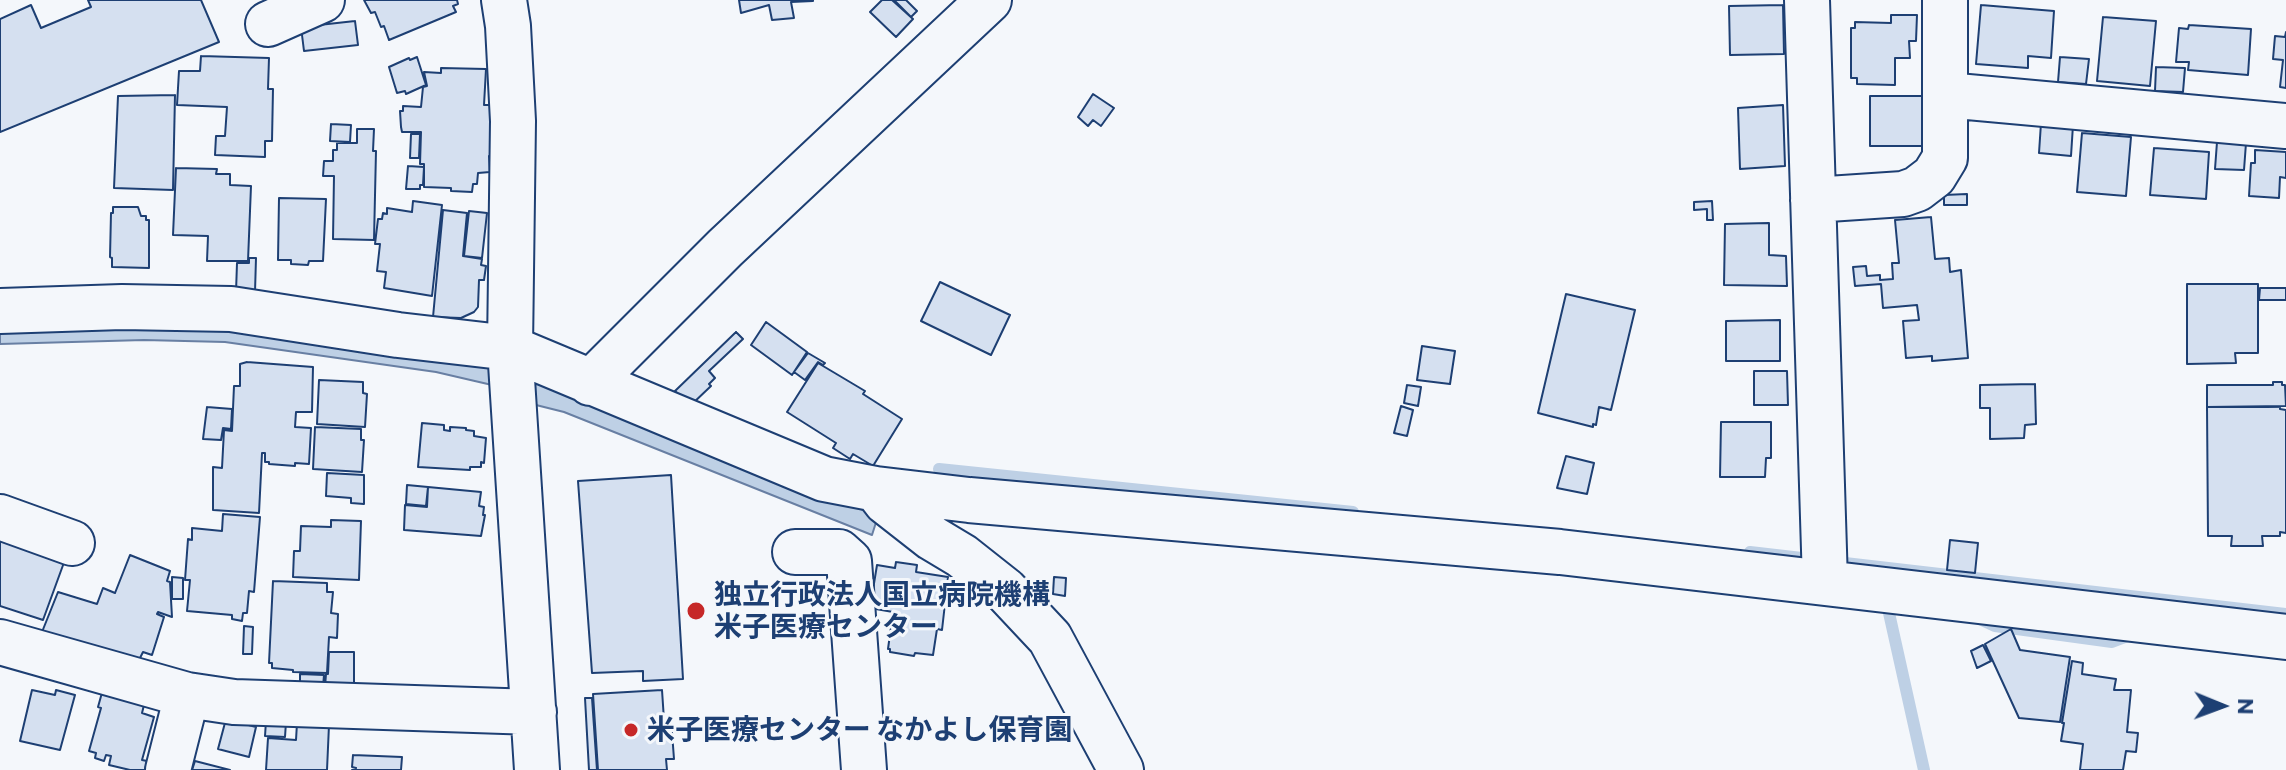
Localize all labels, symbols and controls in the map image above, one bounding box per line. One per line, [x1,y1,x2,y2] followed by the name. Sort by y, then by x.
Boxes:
[714,578,1050,644] place label: 独立行政法人国立病院機構 米子医療センター
[685,600,707,622] marker: 独立行政法人国立病院機構 米子医療センター
[2182,666,2262,746] north arrow
[2233,698,2260,715] text: N
[647,713,1072,747] place label: 米子医療センター なかよし保育園
[622,721,640,739] marker: 米子医療センター なかよし保育園

